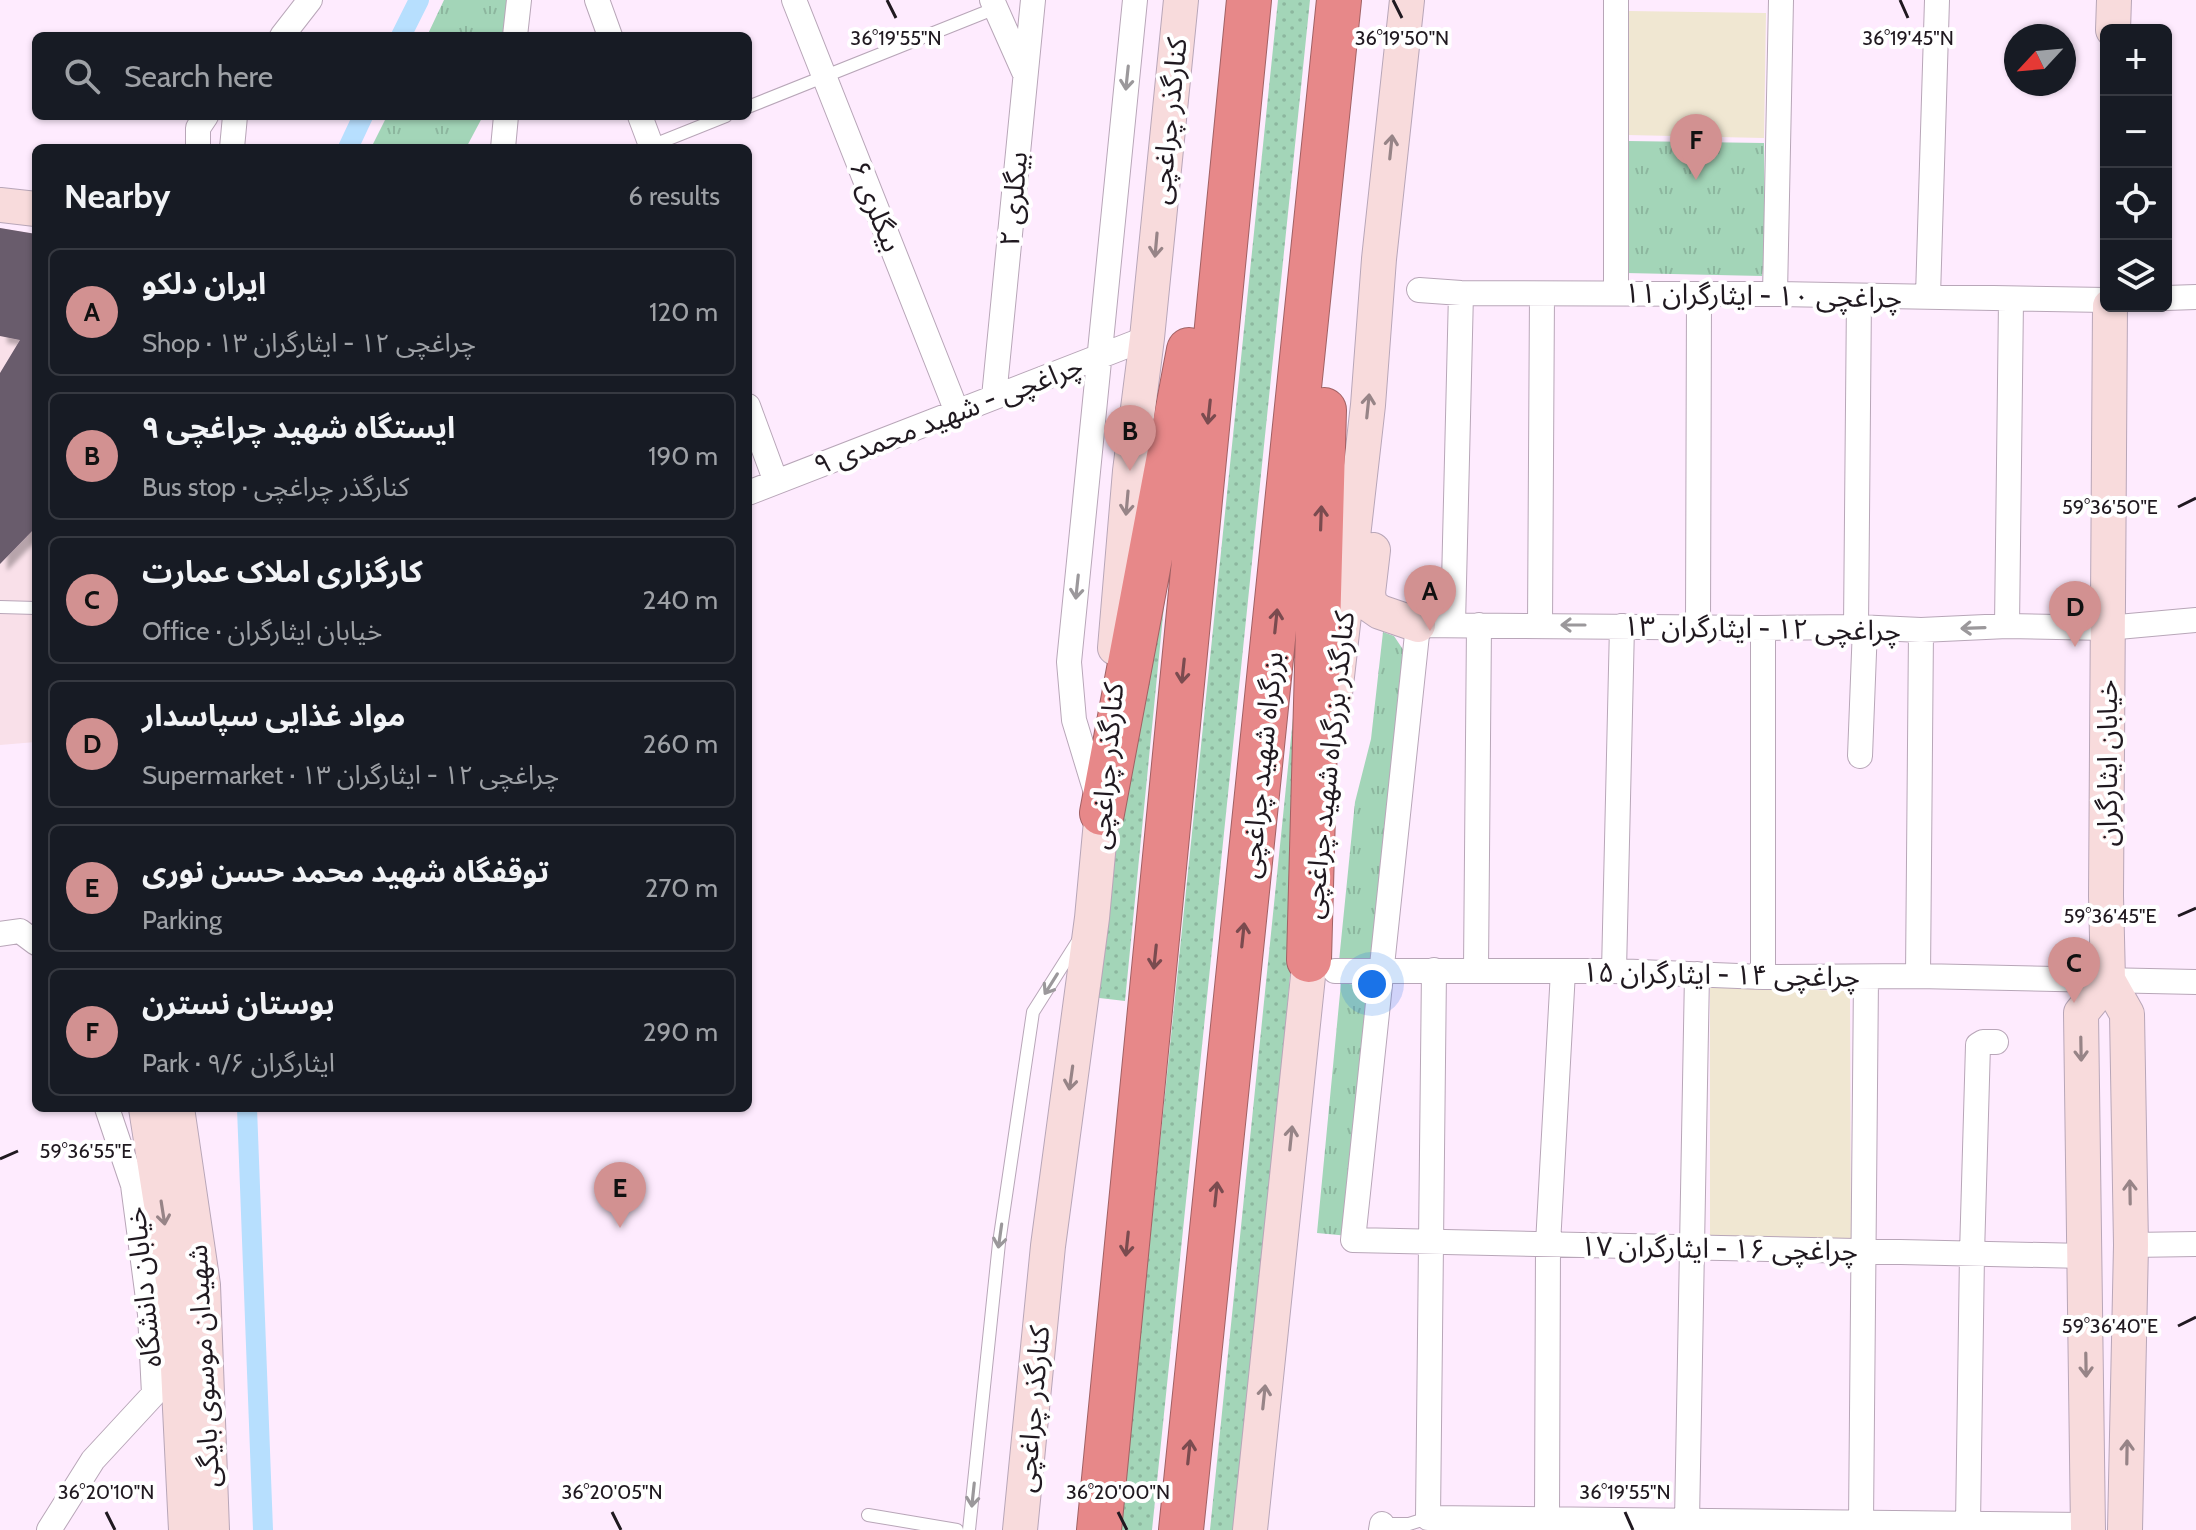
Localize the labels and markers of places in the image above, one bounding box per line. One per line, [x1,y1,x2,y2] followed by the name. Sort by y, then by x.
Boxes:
[1670,114,1722,180] pin: F
[1104,405,1156,471] pin: B
[1404,565,1456,631] pin: A
[2049,581,2101,647] pin: D
[2048,937,2100,1003] pin: C
[594,1162,646,1228] pin: E

